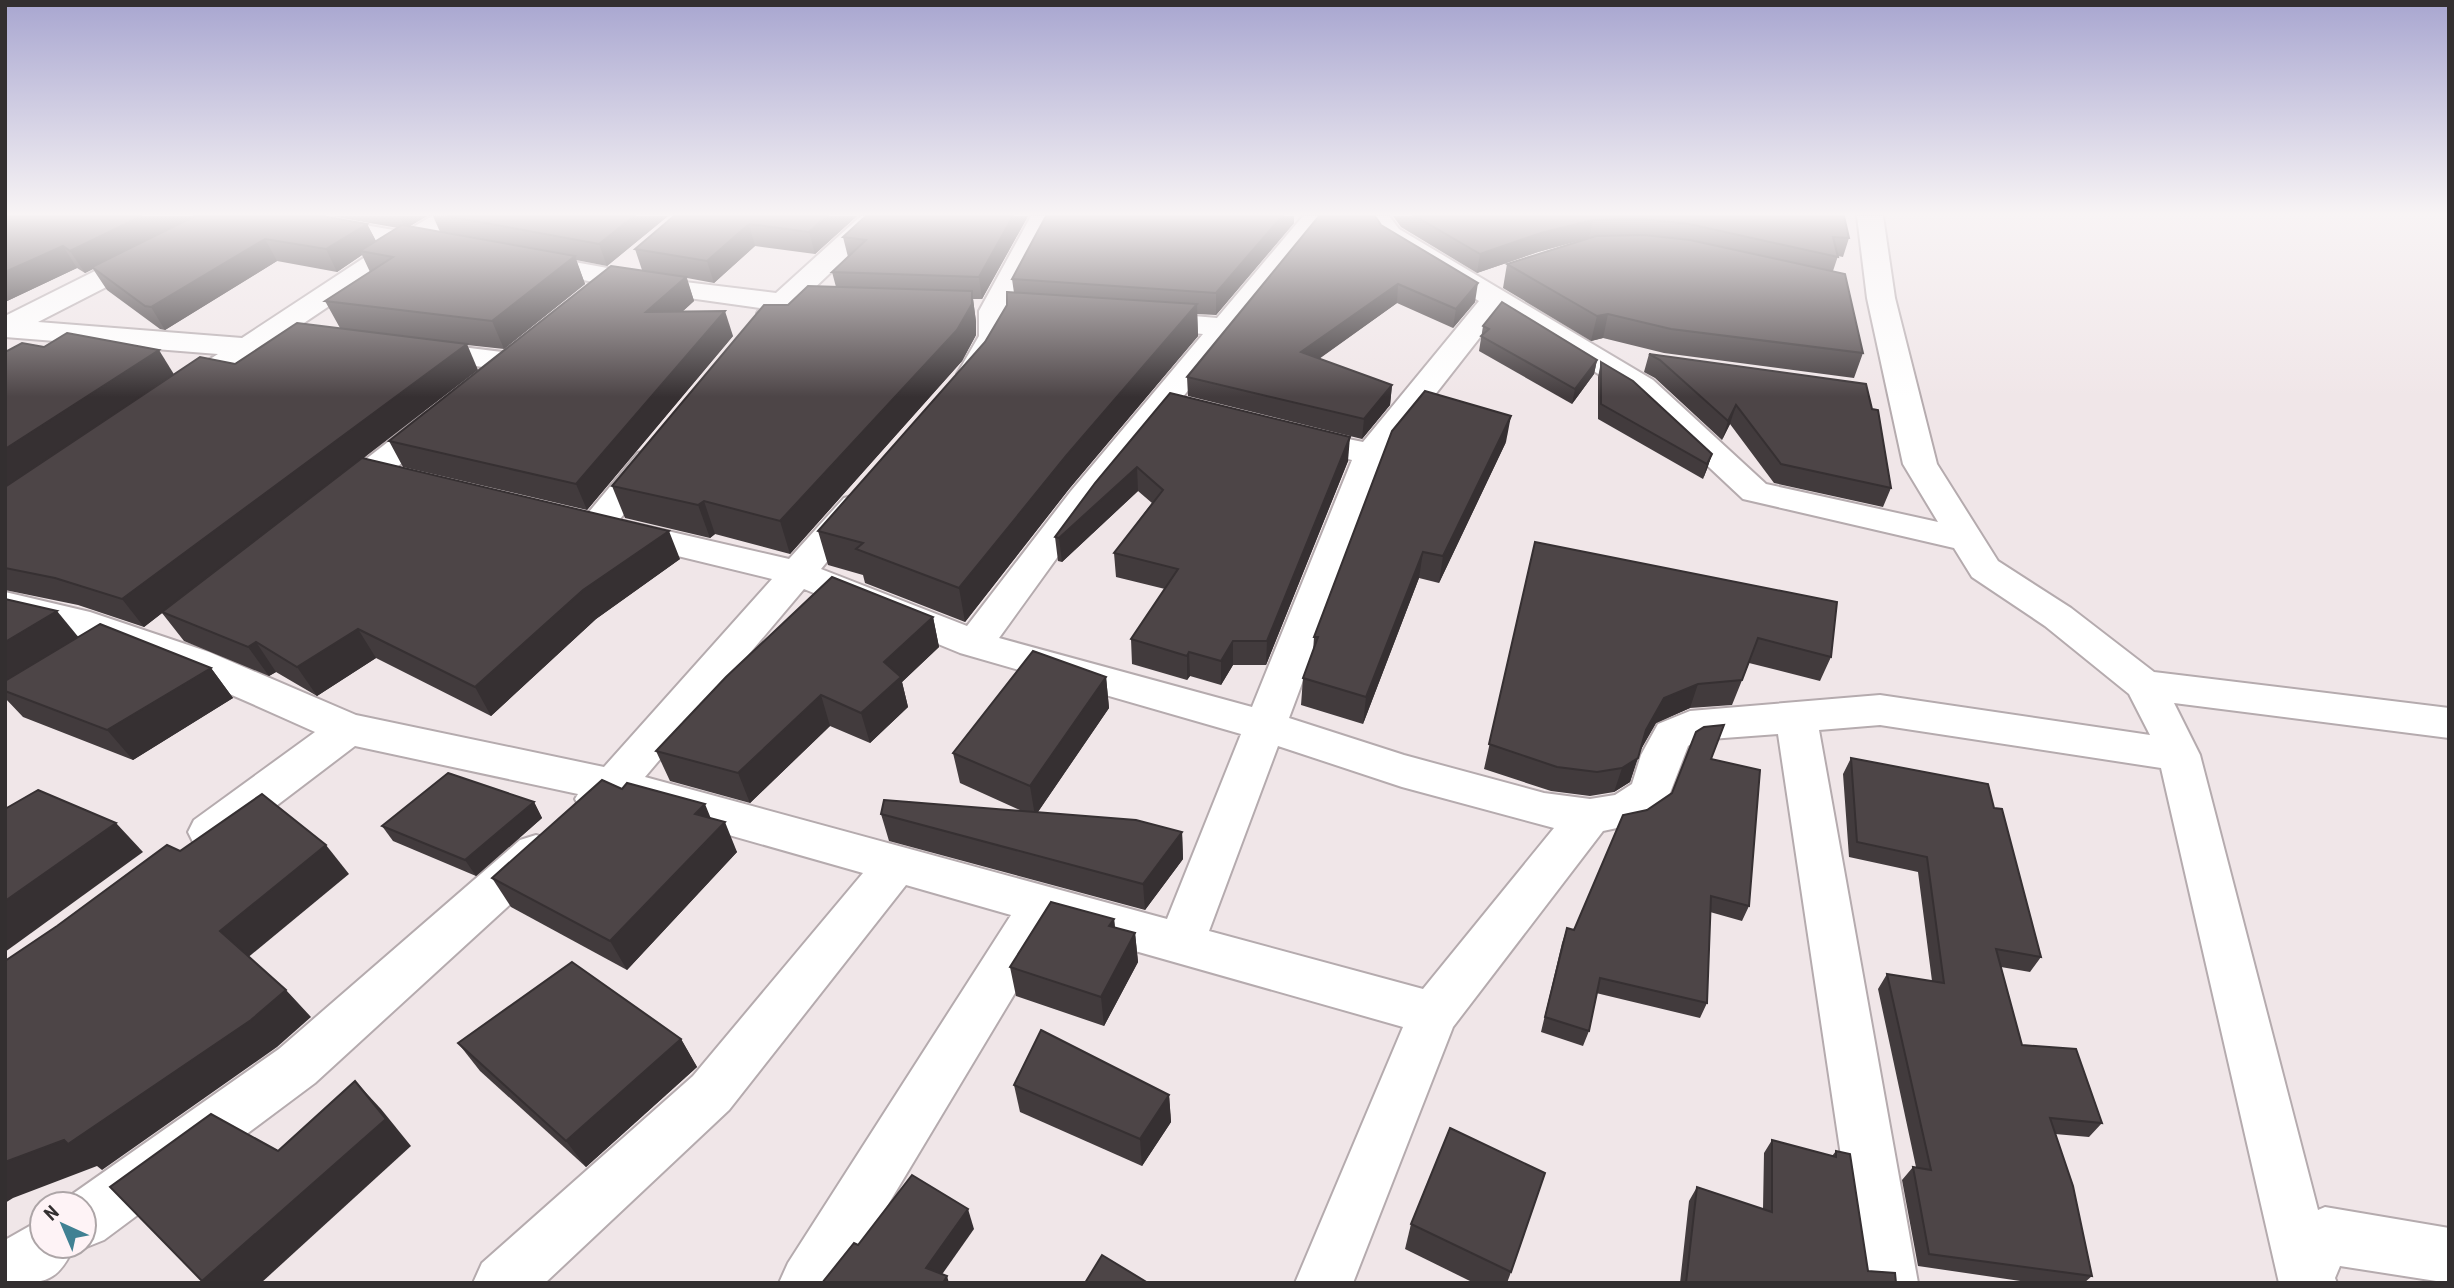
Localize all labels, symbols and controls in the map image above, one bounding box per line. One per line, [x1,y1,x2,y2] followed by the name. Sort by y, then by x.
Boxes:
[28,1190,98,1260] north arrow
[39,1201,64,1225] text: N

